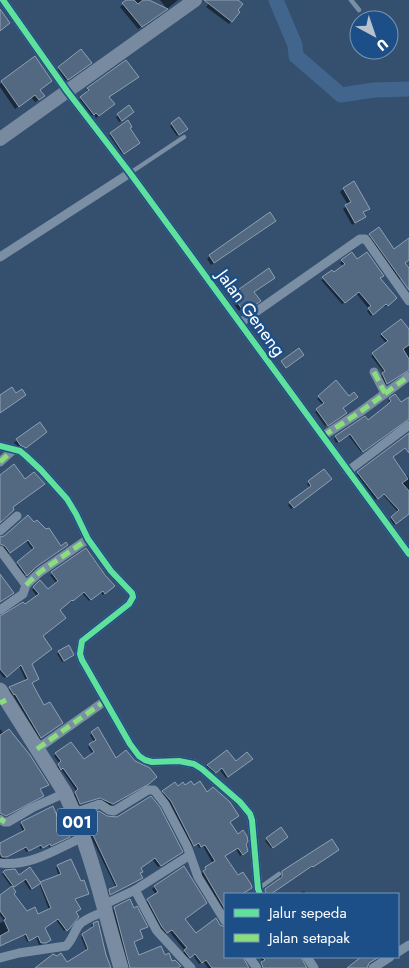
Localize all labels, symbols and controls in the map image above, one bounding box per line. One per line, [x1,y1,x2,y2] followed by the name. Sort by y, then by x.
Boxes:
[349,10,399,60] north arrow
[372,34,393,56] text: U
[209,262,292,362] street label: Jalan Geneng
[57,809,97,836] road number: 001
[224,893,399,958] legend
[267,902,347,924] text: Jalur sepeda
[267,927,350,949] text: Jalan setapak

